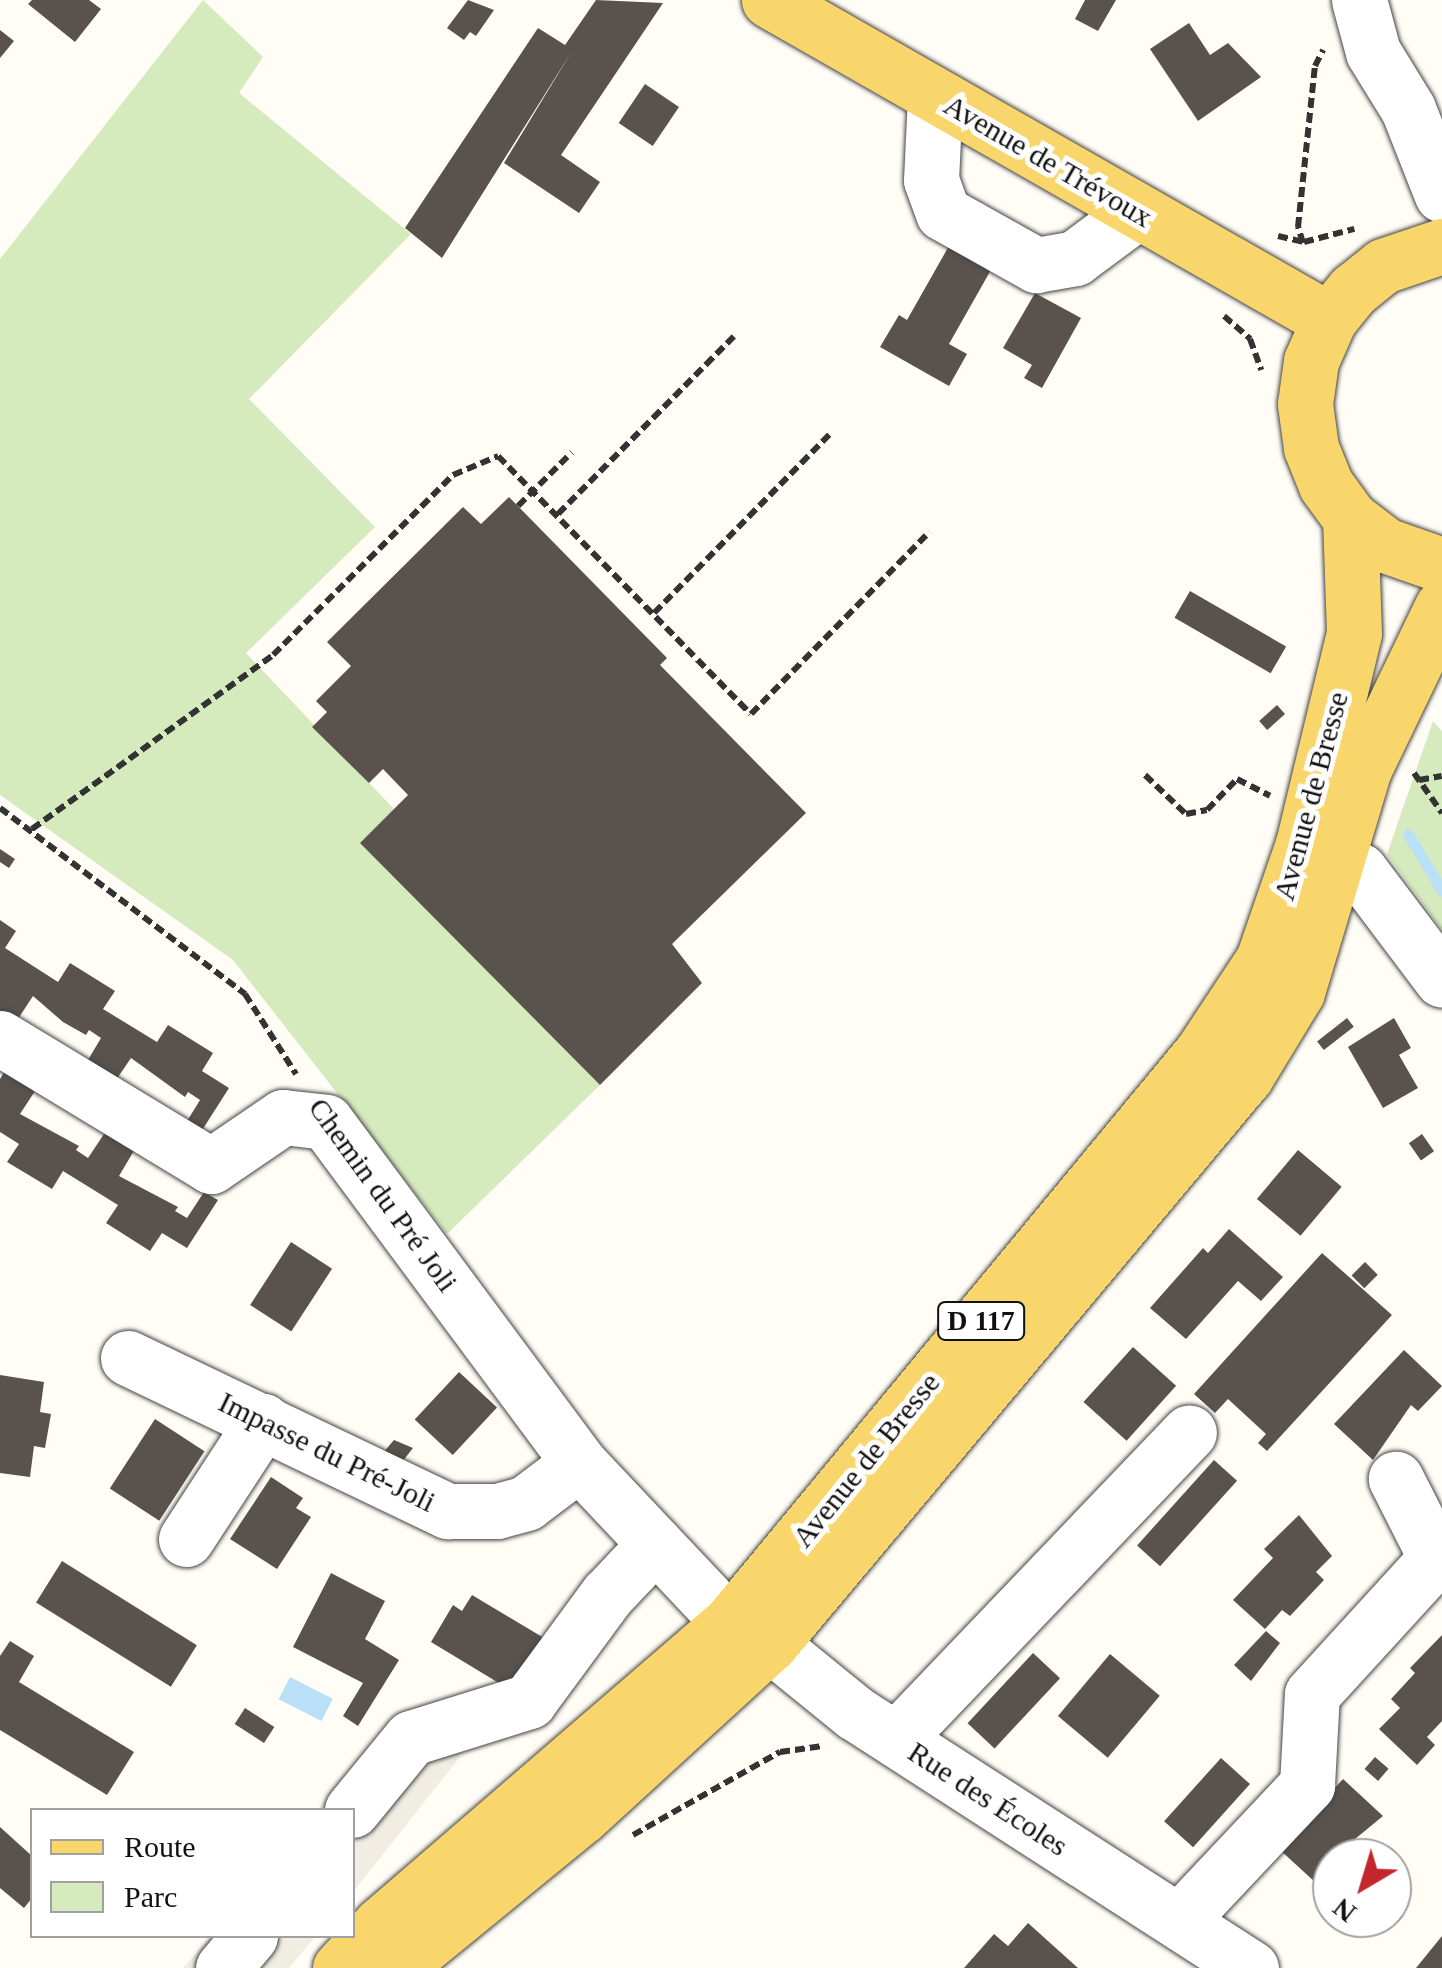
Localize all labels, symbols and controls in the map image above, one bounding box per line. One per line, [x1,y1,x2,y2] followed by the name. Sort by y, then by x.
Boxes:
[937,87,1159,235] street label: Avenue de Trévoux
[1266,688,1356,904] street label: Avenue de Bresse
[301,1091,465,1299] street label: Chemin du Pré Joli
[936,1298,1026,1344] road number: D 117
[785,1365,947,1555] street label: Avenue de Bresse
[213,1384,441,1520] street label: Impasse du Pré-Joli
[901,1734,1075,1864] street label: Rue des Écoles
[30,1808,355,1938] legend
[124,1830,196,1863] text: Route
[1312,1838,1412,1938] north arrow
[124,1880,177,1913] text: Parc
[1327,1892,1362,1929] text: N

